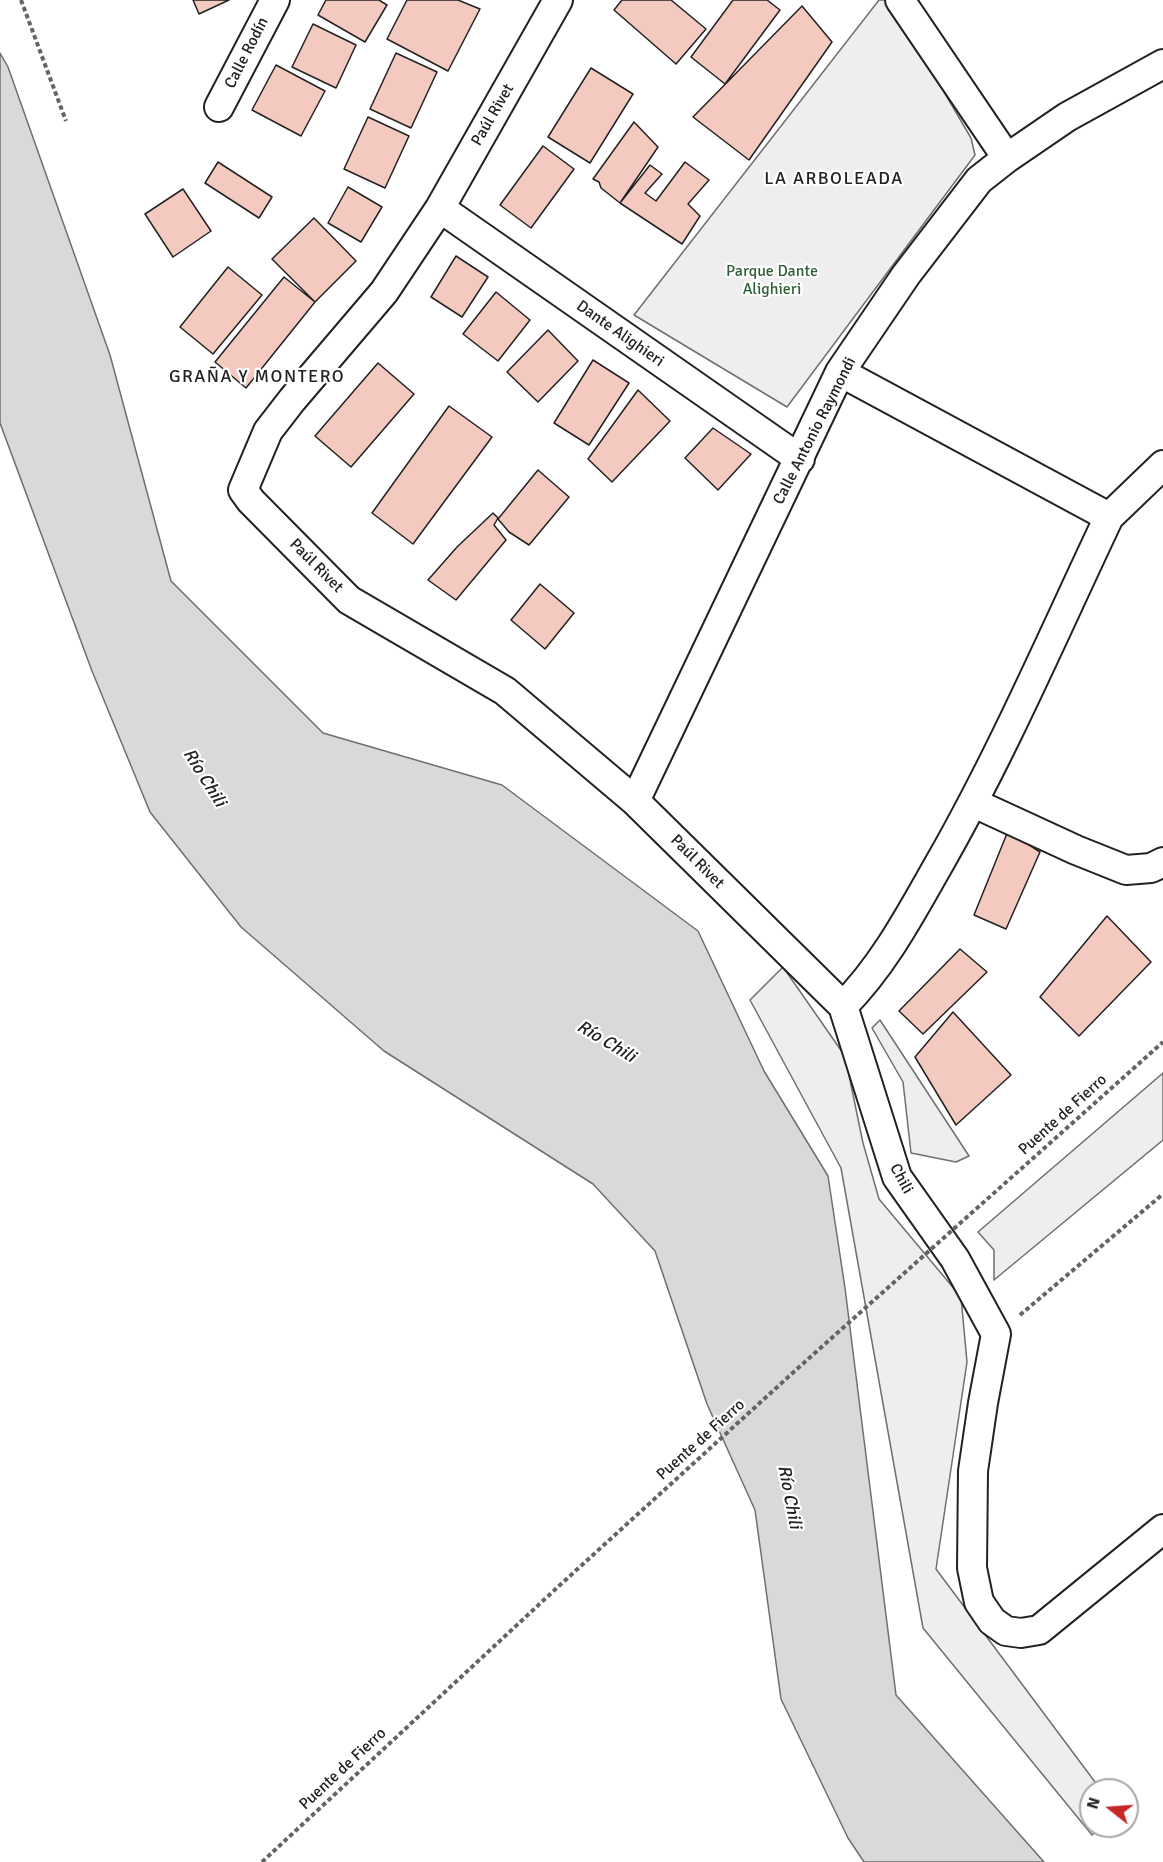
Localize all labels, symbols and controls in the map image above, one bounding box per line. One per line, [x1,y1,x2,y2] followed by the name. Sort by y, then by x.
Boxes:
[221,14,273,92] street label: Calle Rodín
[468,81,518,149] street label: Paúl Rivet
[764,168,904,190] district label: LA ARBOLEADA
[726,262,818,300] park label: Parque Dante Alighieri
[572,297,668,371] street label: Dante Alighieri
[769,354,861,508] street label: Calle Antonio Raymondi
[169,366,345,388] district label: GRAÑA Y MONTERO
[285,535,347,597] street label: Paúl Rivet
[178,745,230,811] water label: Río Chili
[666,831,728,893] street label: Paúl Rivet
[573,1016,639,1068] water label: Río Chili
[1015,1070,1111,1160] street label: Puente de Fierro
[885,1161,917,1197] street label: Chili
[653,1395,749,1485] street label: Puente de Fierro
[772,1463,806,1531] water label: Río Chili
[296,1724,390,1814] street label: Puente de Fierro
[1079,1778,1139,1838] north arrow
[1083,1795,1105,1812] text: N

